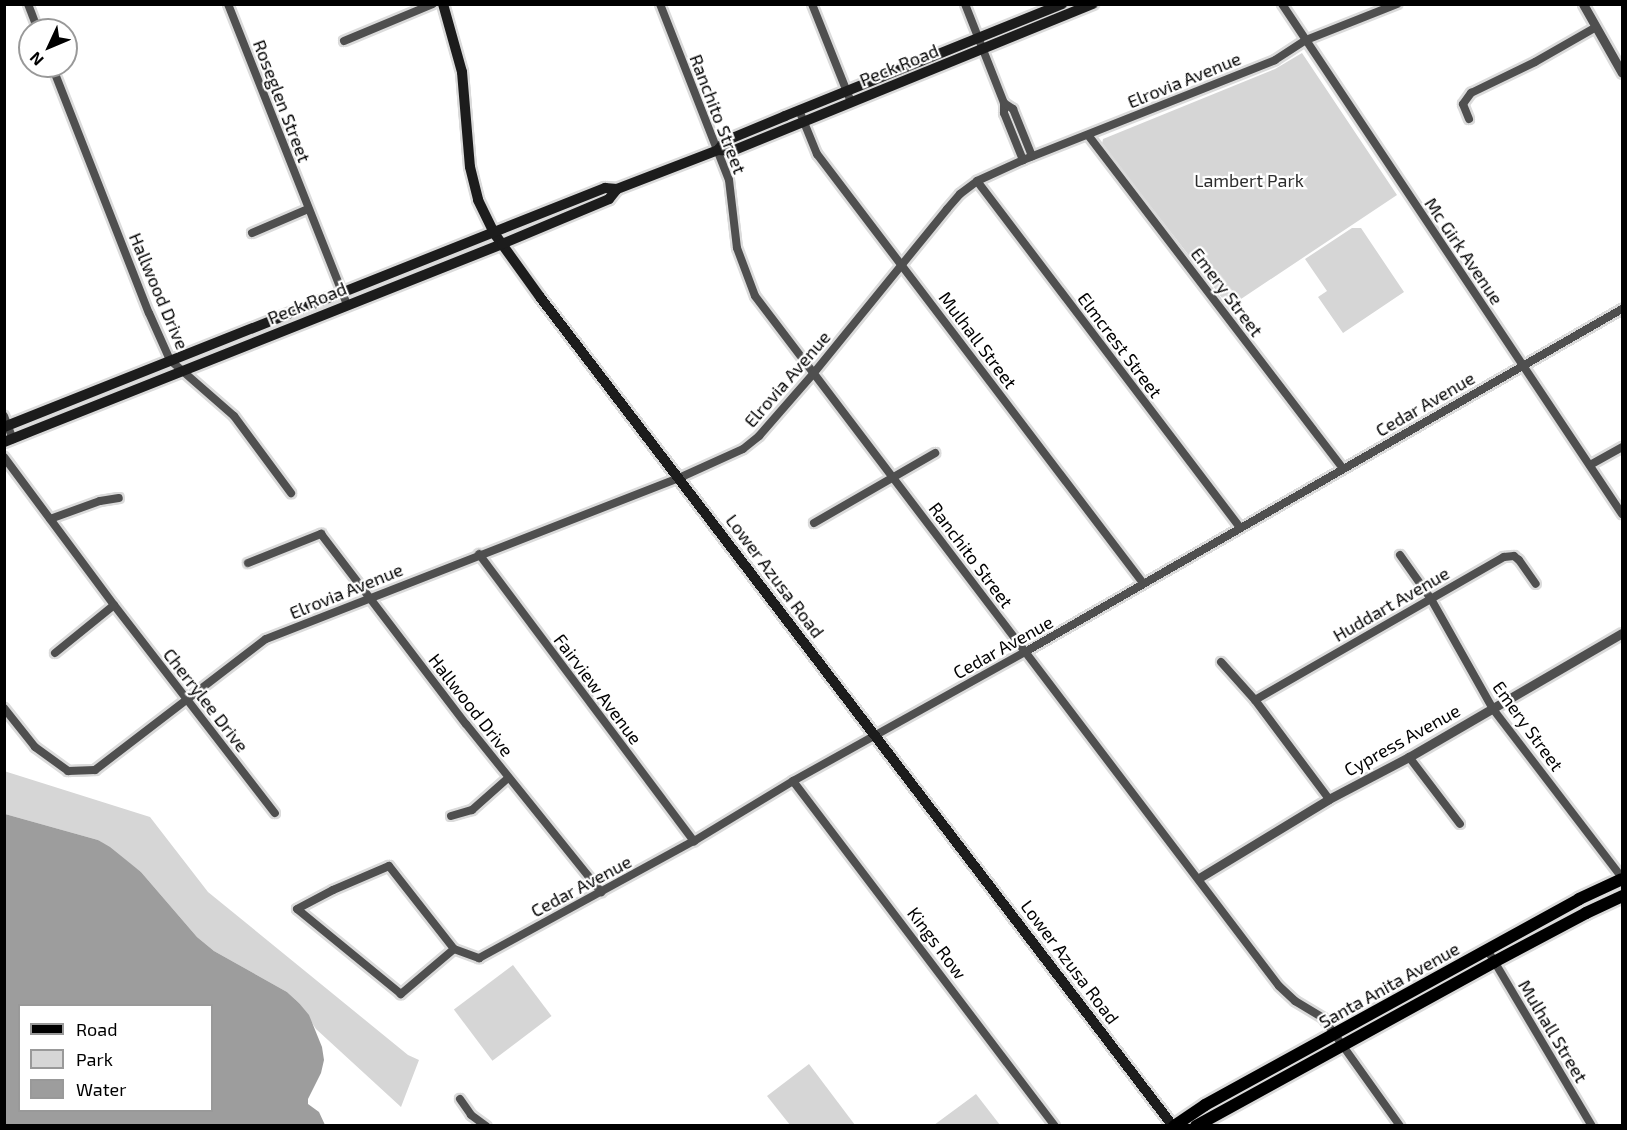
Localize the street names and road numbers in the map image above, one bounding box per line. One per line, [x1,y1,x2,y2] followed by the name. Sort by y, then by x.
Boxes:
[249,37,315,165] street label: Roseglen Street
[856,39,942,91] street label: Peck Road
[1124,47,1244,113] street label: Elrovia Avenue
[685,51,751,177] street label: Ranchito Street
[1420,193,1508,309] street label: Mc Girk Avenue
[125,229,193,353] street label: Hallwood Drive
[1186,243,1268,341] street label: Emery Street
[264,277,350,329] street label: Peck Road
[934,287,1022,393] street label: Mulhall Street
[1073,288,1167,402] street label: Elmcrest Street
[739,326,835,432] street label: Elrovia Avenue
[1371,367,1479,441] street label: Cedar Avenue
[924,498,1018,612] street label: Ranchito Street
[721,510,829,642] street label: Lower Azusa Road
[286,558,406,624] street label: Elrovia Avenue
[1329,562,1453,646] street label: Huddart Avenue
[949,610,1057,684] street label: Cedar Avenue
[549,629,647,749] street label: Fairview Avenue
[159,644,253,756] street label: Cherrylee Drive
[424,649,518,761] street label: Hallwood Drive
[1488,677,1568,775] street label: Emery Street
[1340,699,1464,781] street label: Cypress Avenue
[527,850,635,922] street label: Cedar Avenue
[1016,896,1124,1028] street label: Lower Azusa Road
[903,903,971,983] street label: Kings Row
[1315,937,1463,1033] street label: Santa Anita Avenue
[1514,976,1592,1086] street label: Mulhall Street

